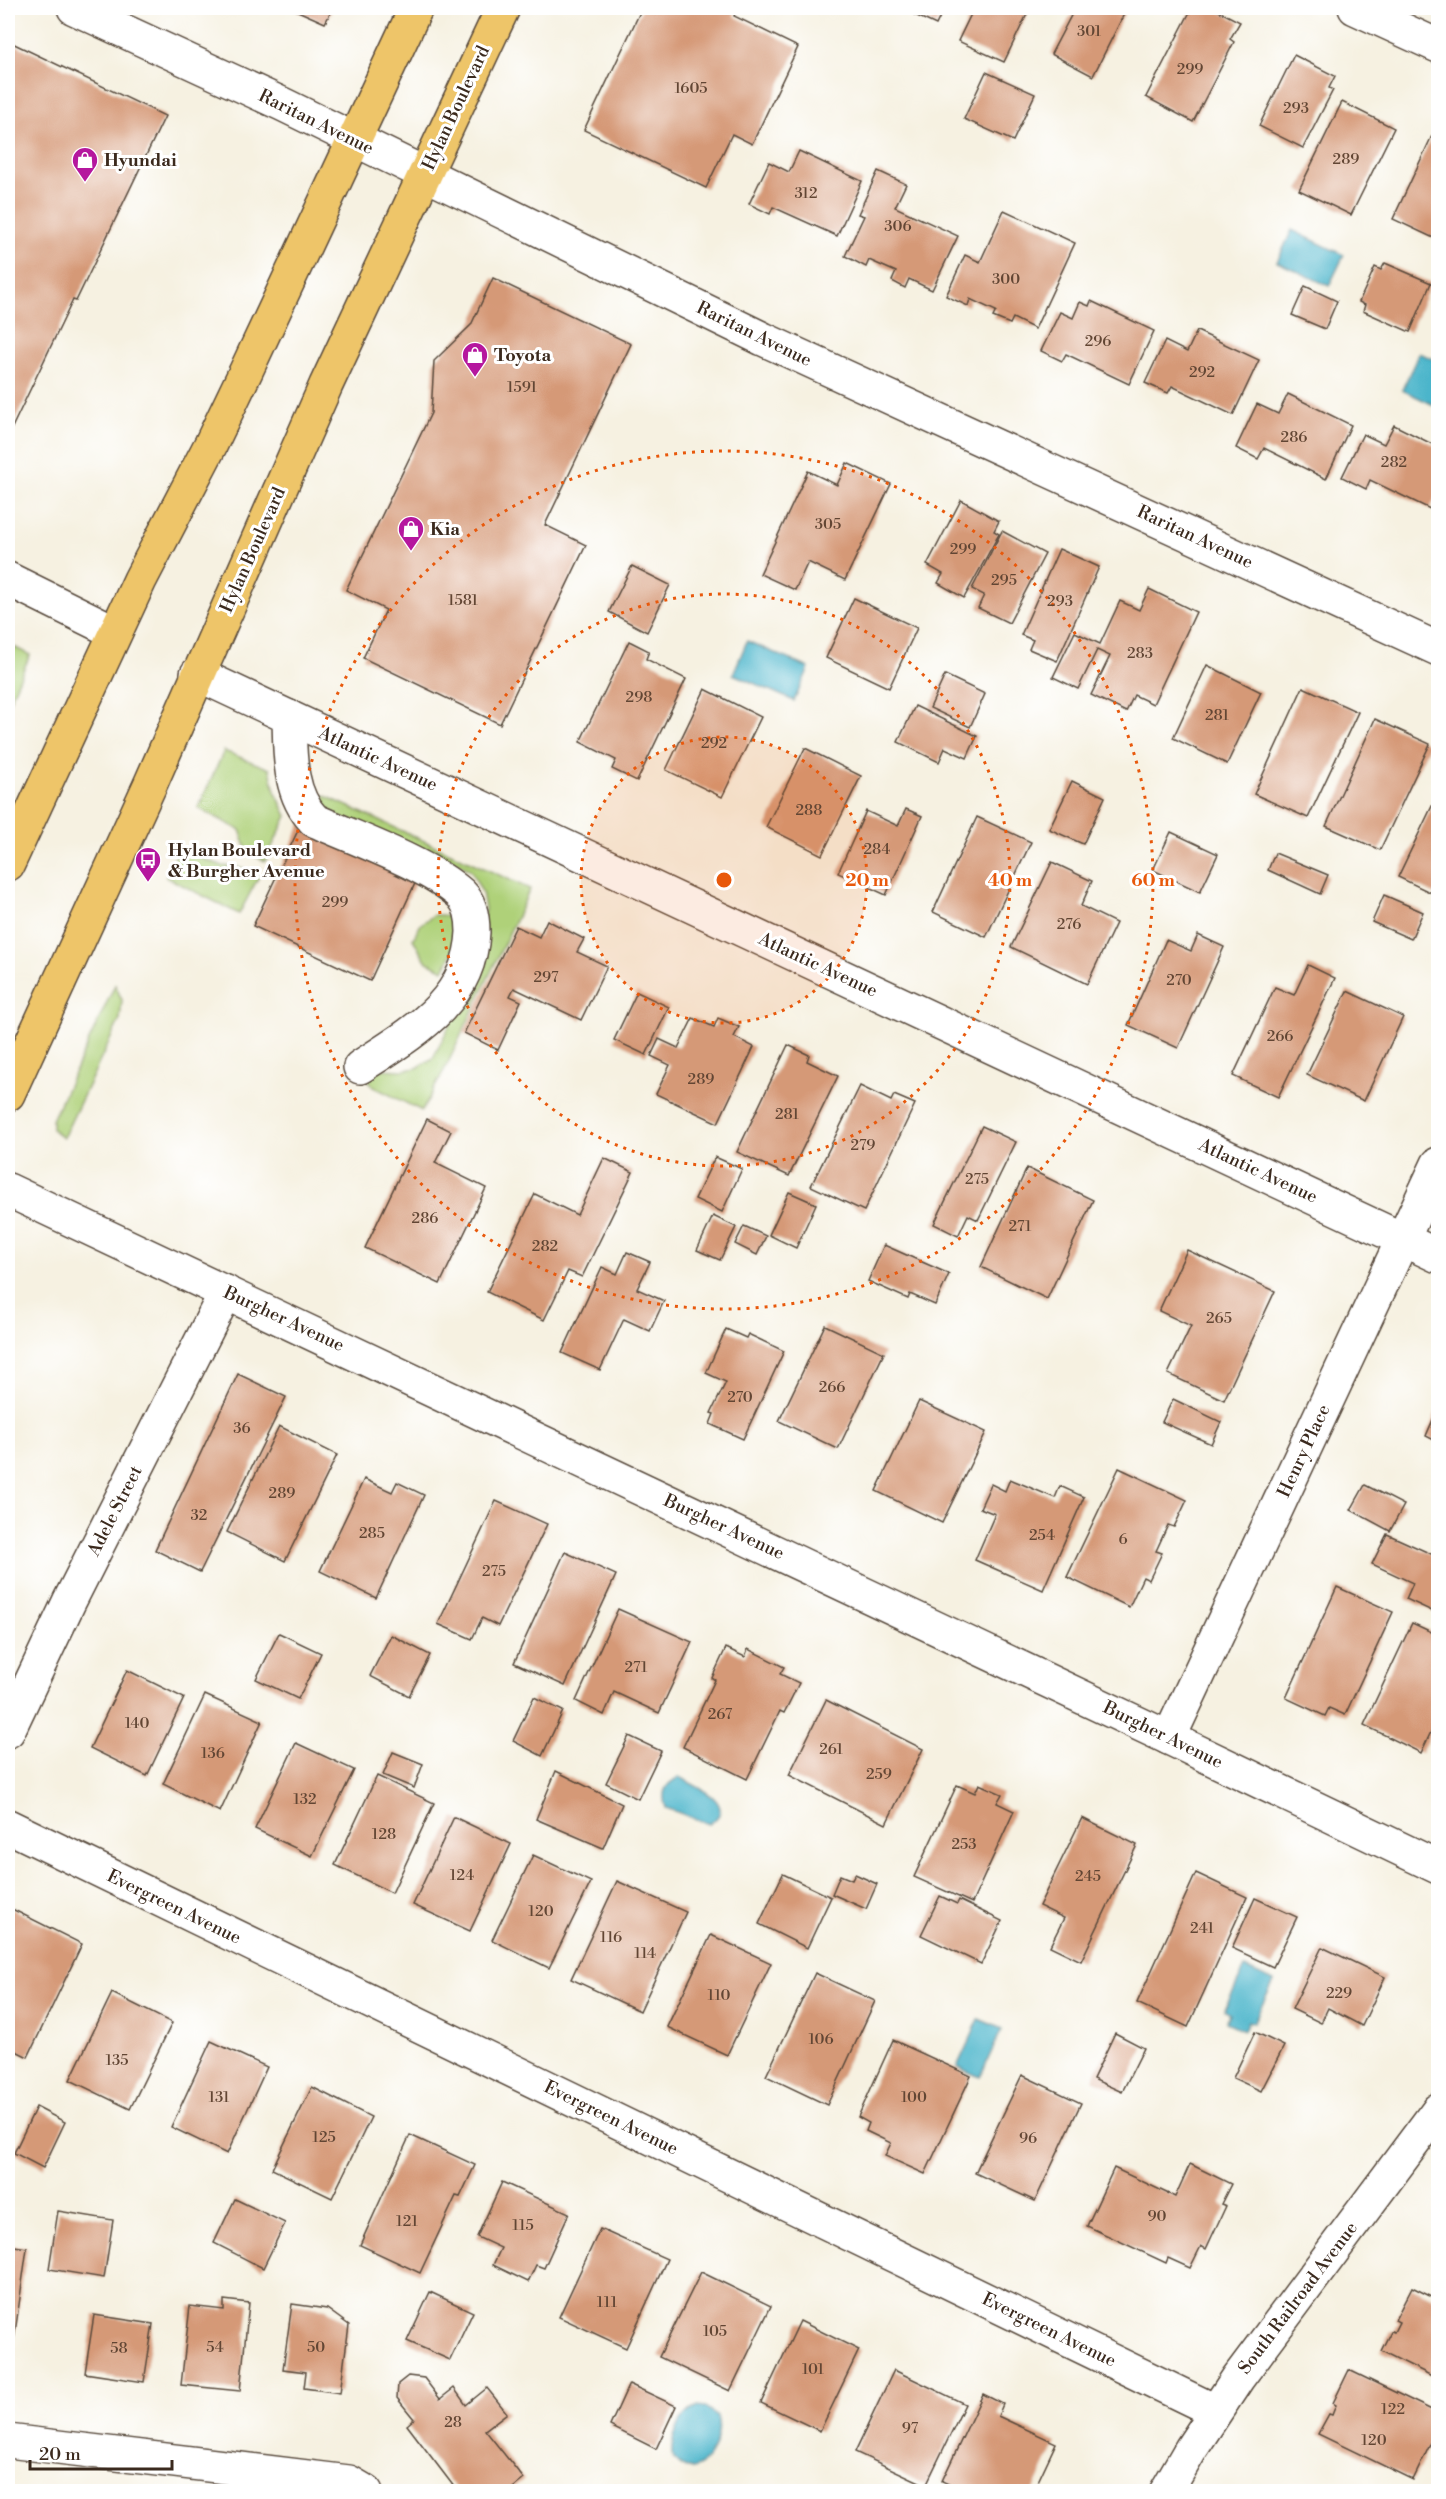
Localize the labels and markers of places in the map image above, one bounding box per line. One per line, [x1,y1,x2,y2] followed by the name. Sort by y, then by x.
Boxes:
[70,145,100,183] shop icon: Hyundai
[104,149,177,172] place label: Hyundai
[460,340,490,378] shop icon: Toyota
[494,344,552,367] place label: Toyota
[396,514,426,552] shop icon: Kia
[430,518,460,541] place label: Kia
[168,839,325,883] place label: Hylan Boulevard & Burgher Avenue
[133,845,163,883] bus stop icon: Hylan Boulevard & Burgher Avenue
[714,870,734,890] centre of rings

